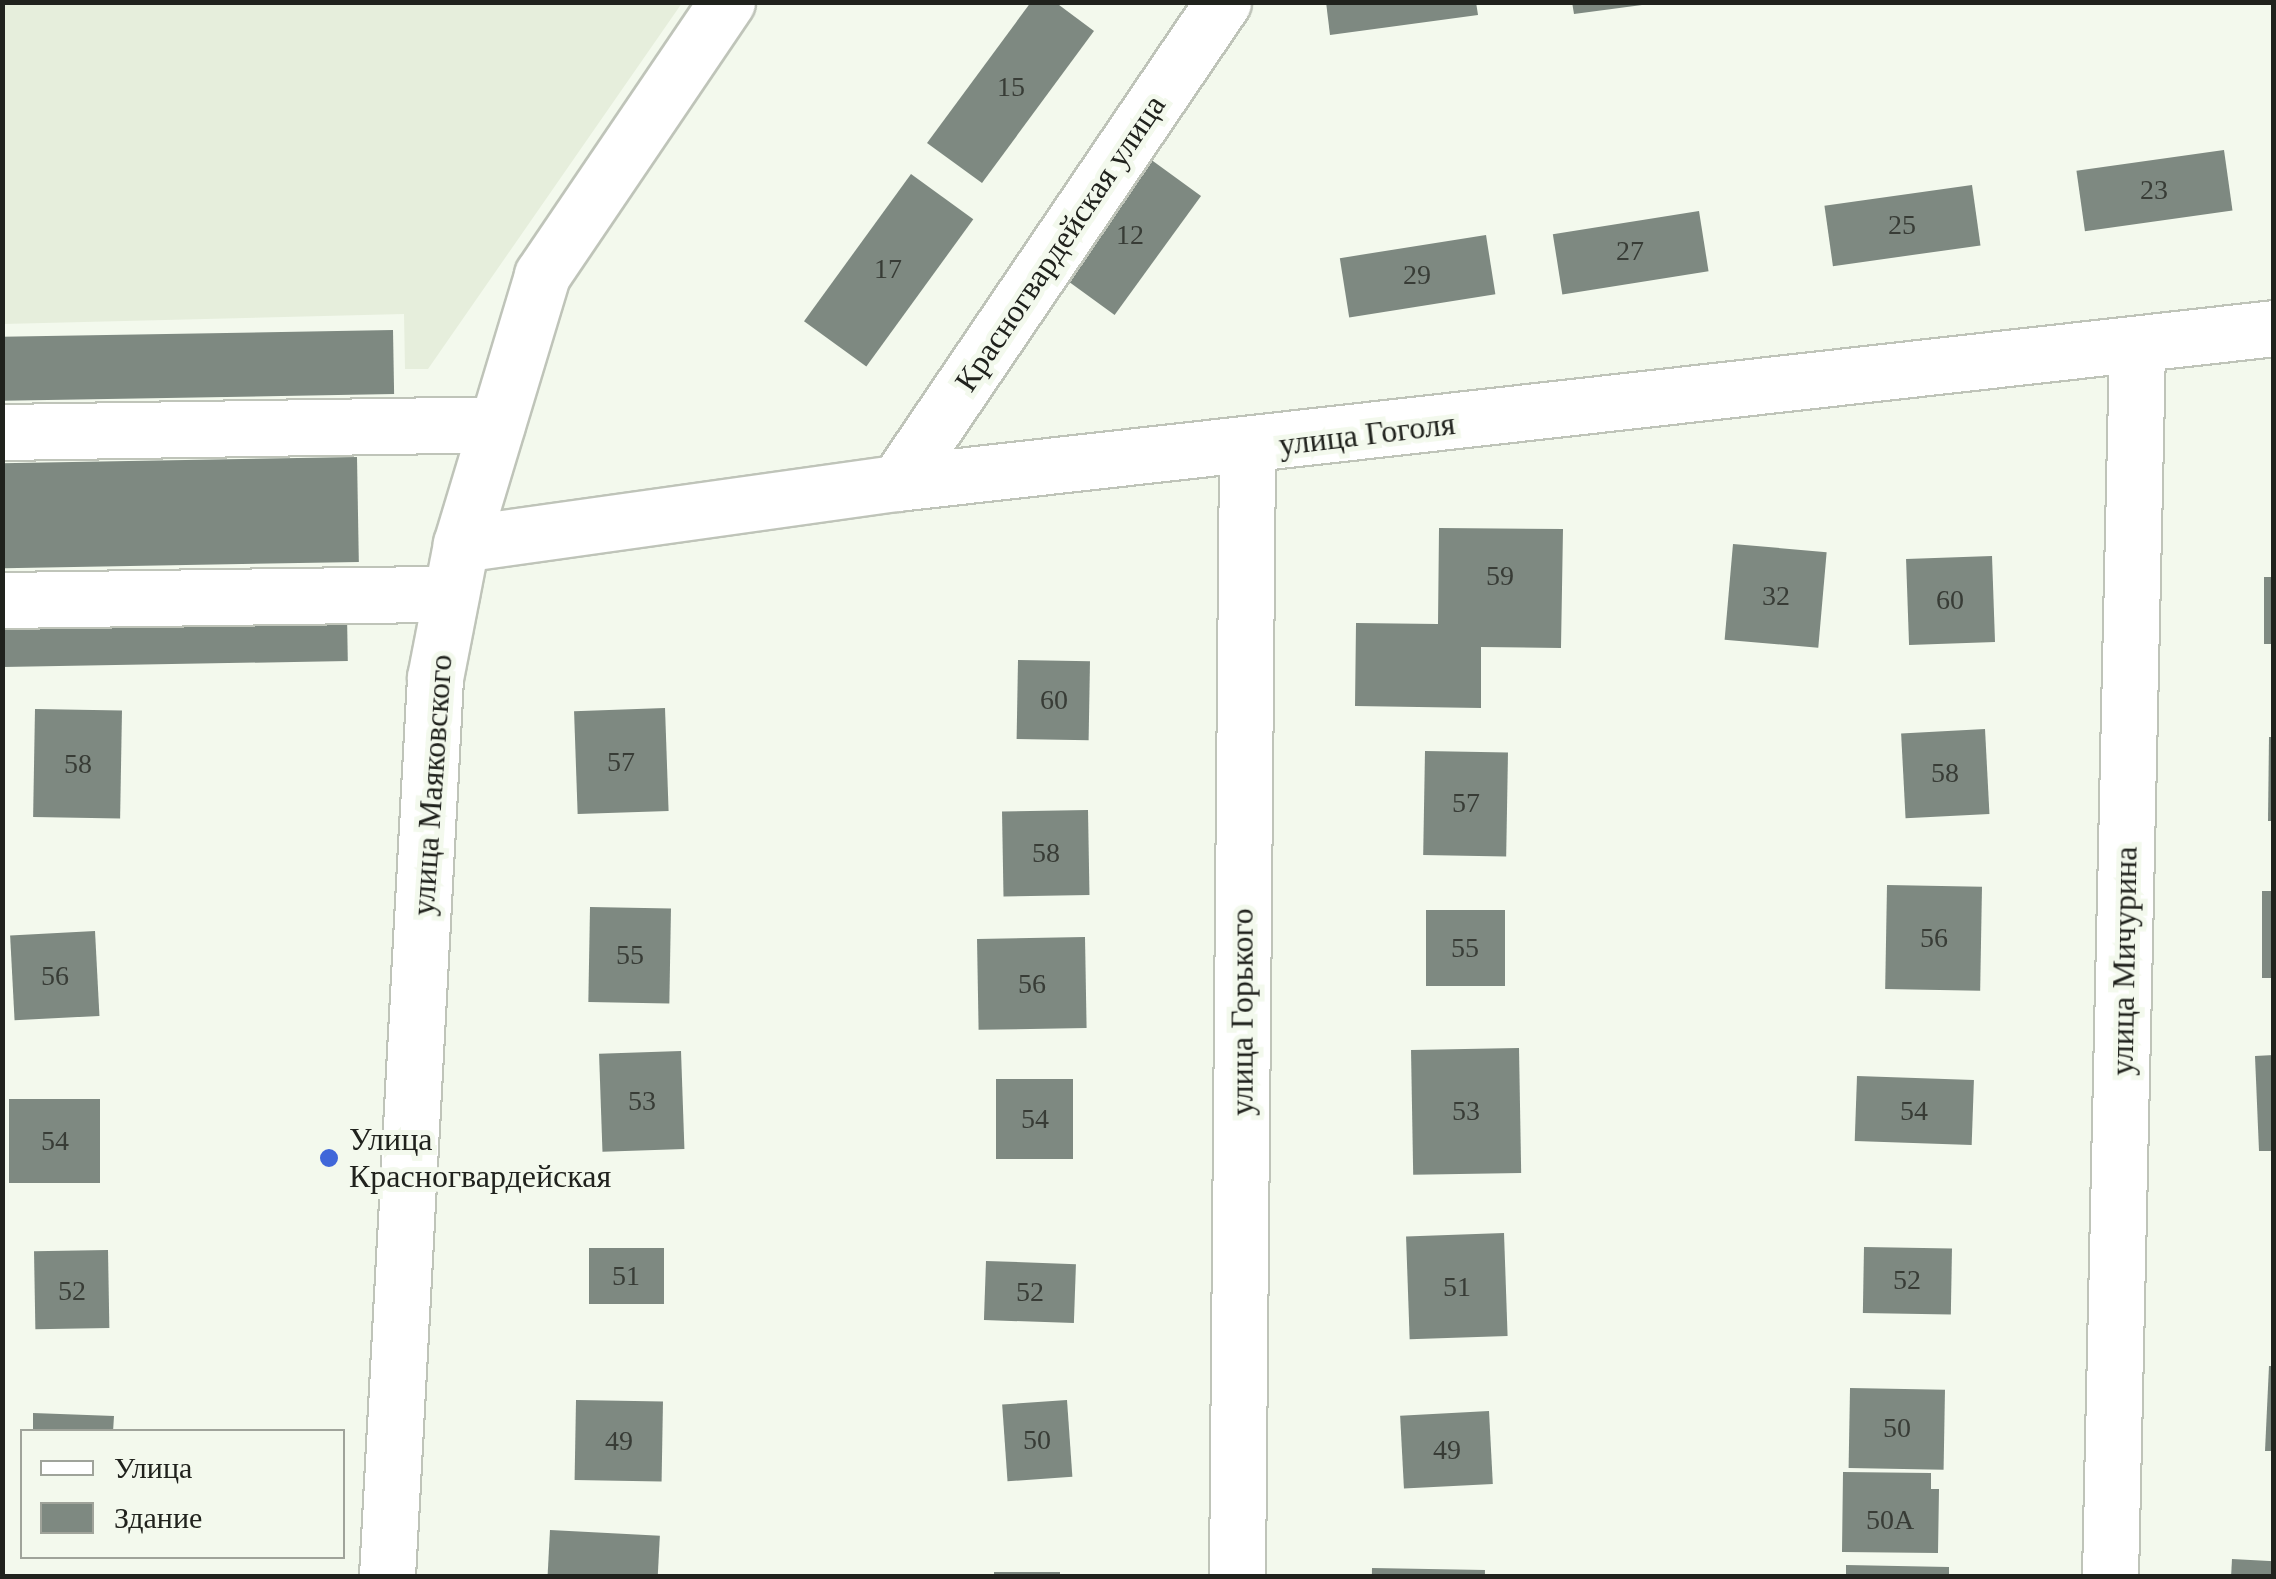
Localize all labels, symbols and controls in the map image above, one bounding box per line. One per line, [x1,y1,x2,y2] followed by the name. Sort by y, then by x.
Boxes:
[997,70,1025,104] house number: 15
[946,87,1174,399] street label: Красногвардейская улица
[2140,173,2168,207] house number: 23
[1888,208,1916,242] house number: 25
[1116,218,1144,252] house number: 12
[1616,234,1644,268] house number: 27
[874,252,902,286] house number: 17
[1403,258,1431,292] house number: 29
[1277,404,1457,464] street label: улица Гоголя
[1486,559,1514,593] house number: 59
[1762,579,1790,613] house number: 32
[1936,583,1964,617] house number: 60
[404,653,460,917] street label: улица Маяковского
[1040,683,1068,717] house number: 60
[607,745,635,779] house number: 57
[64,747,92,781] house number: 58
[1931,756,1959,790] house number: 58
[1452,786,1480,820] house number: 57
[1032,836,1060,870] house number: 58
[2103,846,2145,1076] street label: улица Мичурина
[1223,908,1261,1116] street label: улица Горького
[1920,921,1948,955] house number: 56
[1451,931,1479,965] house number: 55
[616,938,644,972] house number: 55
[41,959,69,993] house number: 56
[1018,967,1046,1001] house number: 56
[628,1084,656,1118] house number: 53
[1452,1094,1480,1128] house number: 53
[1900,1094,1928,1128] house number: 54
[1021,1102,1049,1136] house number: 54
[349,1121,611,1196] place label: Улица Красногвардейская
[41,1124,69,1158] house number: 54
[318,1147,340,1169] marker: Улица Красногвардейская
[612,1259,640,1293] house number: 51
[1893,1263,1921,1297] house number: 52
[1443,1270,1471,1304] house number: 51
[58,1274,86,1308] house number: 52
[1016,1275,1044,1309] house number: 52
[1883,1411,1911,1445] house number: 50
[1023,1423,1051,1457] house number: 50
[605,1424,633,1458] house number: 49
[20,1429,345,1559] legend
[1433,1433,1461,1467] house number: 49
[114,1451,192,1484] text: Улица
[114,1501,202,1534] text: Здание
[1866,1503,1914,1537] house number: 50А

